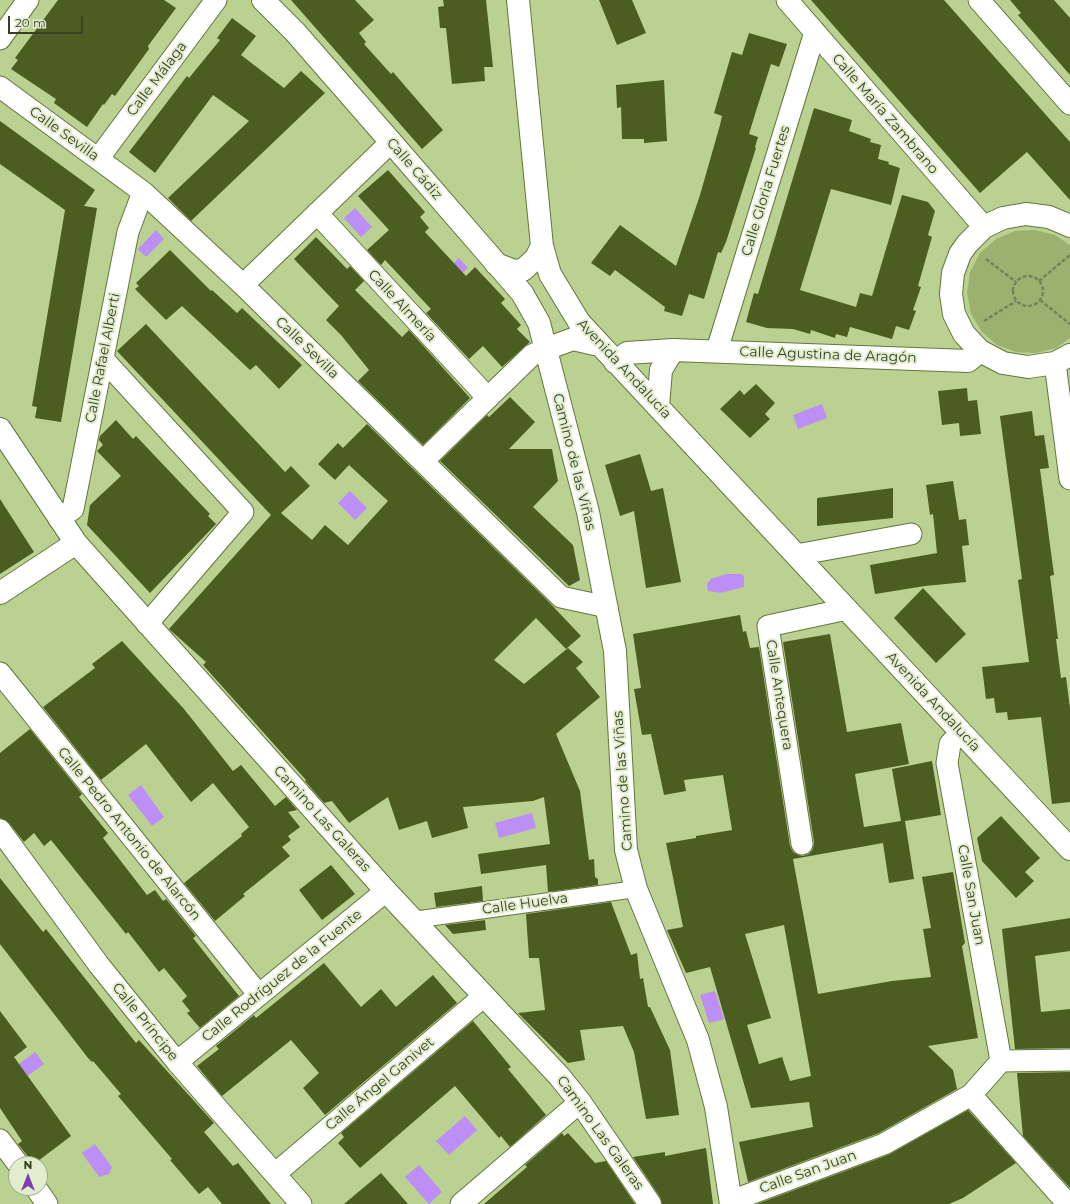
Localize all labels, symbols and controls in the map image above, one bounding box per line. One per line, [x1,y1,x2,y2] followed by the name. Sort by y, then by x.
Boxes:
[10,8,85,34] scale bar
[15,15,46,30] text: 20 m
[123,38,191,120] street label: Calle Málaga
[828,50,942,178] street label: Calle María Zambrano
[26,103,102,165] street label: Calle Sevilla
[738,124,794,258] street label: Calle Gloria Fuertes
[383,135,445,203] street label: Calle Cádiz
[364,266,440,346] street label: Calle Almería
[82,292,124,424] street label: Calle Rafael Alberti
[272,314,342,382] street label: Calle Sevilla
[573,316,675,422] street label: Avenida Andalucía
[739,344,917,366] street label: Calle Agustina de Aragón
[549,392,599,532] street label: Camino de las Viñas
[762,638,796,752] street label: Calle Antequera
[882,649,984,755] street label: Avenida Andalucía
[610,710,636,852] street label: Camino de las Viñas
[54,744,204,924] street label: Calle Pedro Antonio de Alarcón
[270,762,374,876] street label: Camino Las Galeras
[954,843,988,947] street label: Calle San Juan
[481,890,569,918] street label: Calle Huelva
[199,906,365,1046] street label: Calle Rodríguez de la Fuente
[108,980,182,1064] street label: Calle Príncipe
[322,1034,438,1134] street label: Calle Ángel Ganivet
[553,1073,647,1193] street label: Camino Las Galeras
[757,1147,859,1197] street label: Calle San Juan
[8,1156,48,1196] north arrow
[24,1158,32,1172] text: N

